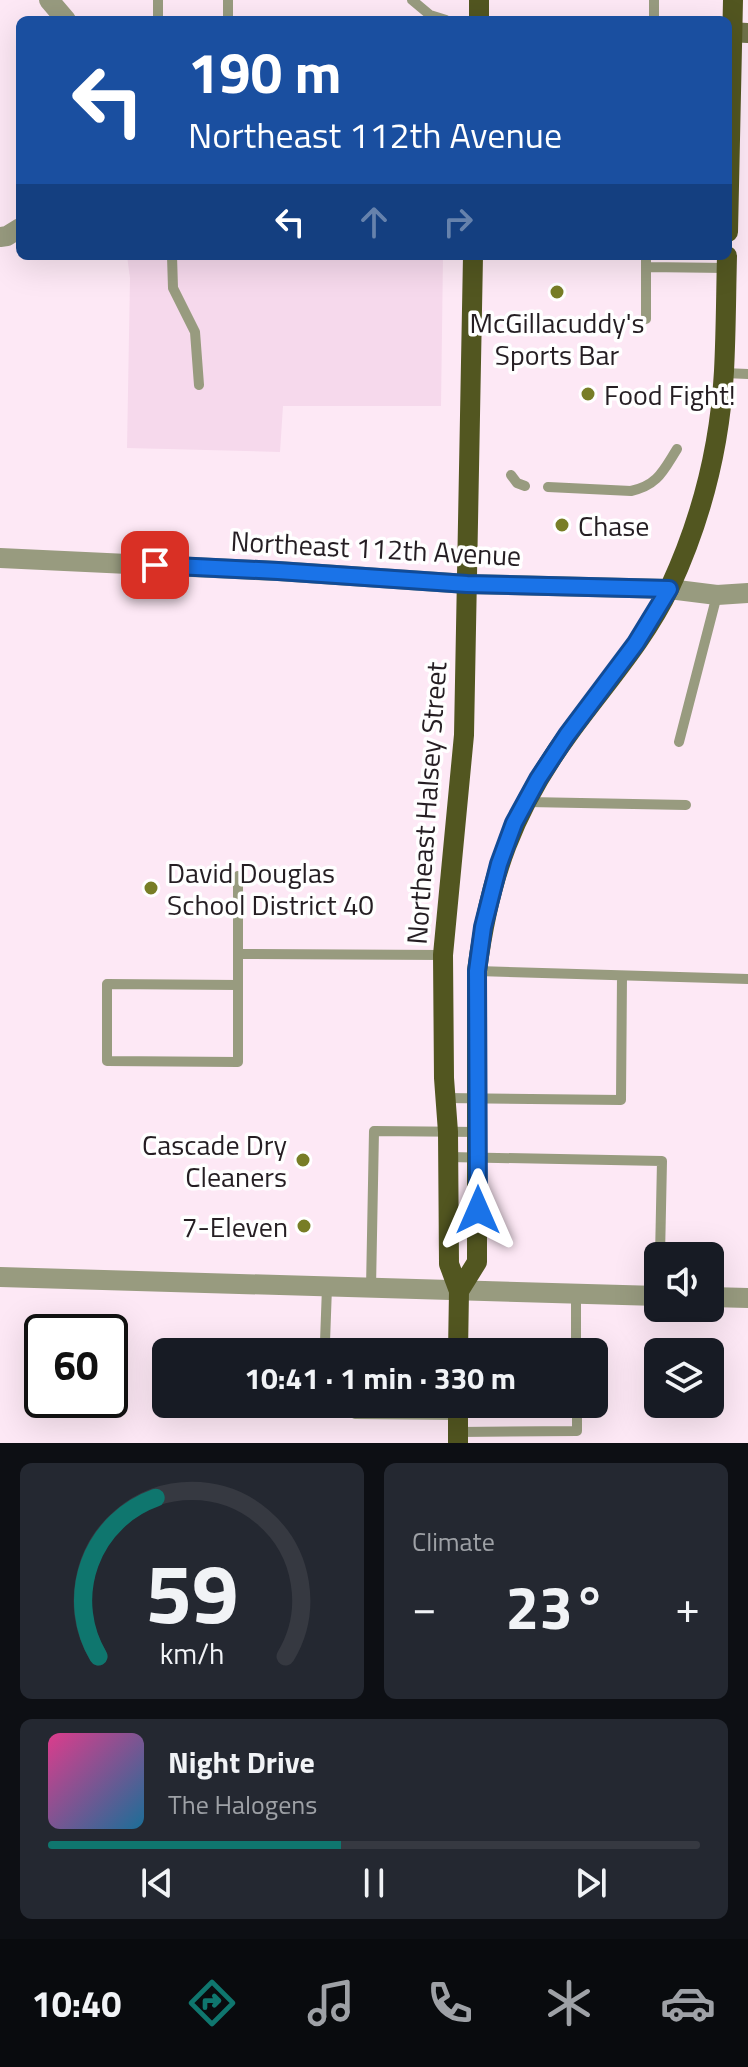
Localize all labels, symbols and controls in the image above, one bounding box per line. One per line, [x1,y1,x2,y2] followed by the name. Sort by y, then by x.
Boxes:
[188,30,341,115] text: 190 m
[56,48,160,152] icon: left
[188,107,562,162] text: Northeast 112th Avenue
[268,200,312,244] icon: left
[352,200,396,244] icon: ahead
[436,200,480,244] icon: right
[548,283,566,301] marker: McGillacuddy's Sports Bar
[470,301,644,376] place label: McGillacuddy's Sports Bar
[604,373,736,416] place label: Food Fight!
[579,385,597,403] marker: Food Fight!
[578,504,649,547] place label: Chase
[553,516,571,534] marker: Chase
[230,519,522,577] street label: Northeast 112th Avenue
[121,531,189,599] pin
[133,543,177,587] icon: arrive
[395,660,457,946] street label: Northeast Halsey Street
[167,851,374,926] place label: David Douglas School District 40
[142,879,160,897] marker: David Douglas School District 40
[142,1123,287,1198] place label: Cascade Dry Cleaners
[294,1151,312,1169] marker: Cascade Dry Cleaners
[436,1168,520,1252] position arrow
[182,1205,288,1248] place label: 7-Eleven
[295,1217,313,1235] marker: 7-Eleven
[644,1242,724,1418] map controls
[644,1242,724,1322] button: sound
[24,1314,128,1418] speed limit sign: 60
[644,1338,724,1418] button: layers
[244,1355,516,1401] text: 10:41 · 1 min · 330 m
[412,1522,495,1561] text: Climate
[145,1529,239,1655] text: 59
[506,1561,606,1652] text: 23°
[412,1573,437,1640] text: −
[675,1573,700,1640] text: +
[160,1632,224,1675] text: km/h
[168,1739,315,1785] text: Night Drive
[168,1785,317,1824] text: The Halogens
[135,1861,179,1905] icon: previous
[352,1861,396,1905] icon: pause
[569,1861,613,1905] icon: next
[184,1975,240,2031] icon: directions
[303,1975,359,2031] icon: music
[422,1975,478,2031] icon: phone
[541,1975,597,2031] icon: climate
[660,1975,716,2031] icon: car
[32,1976,121,2031] text: 10:40

